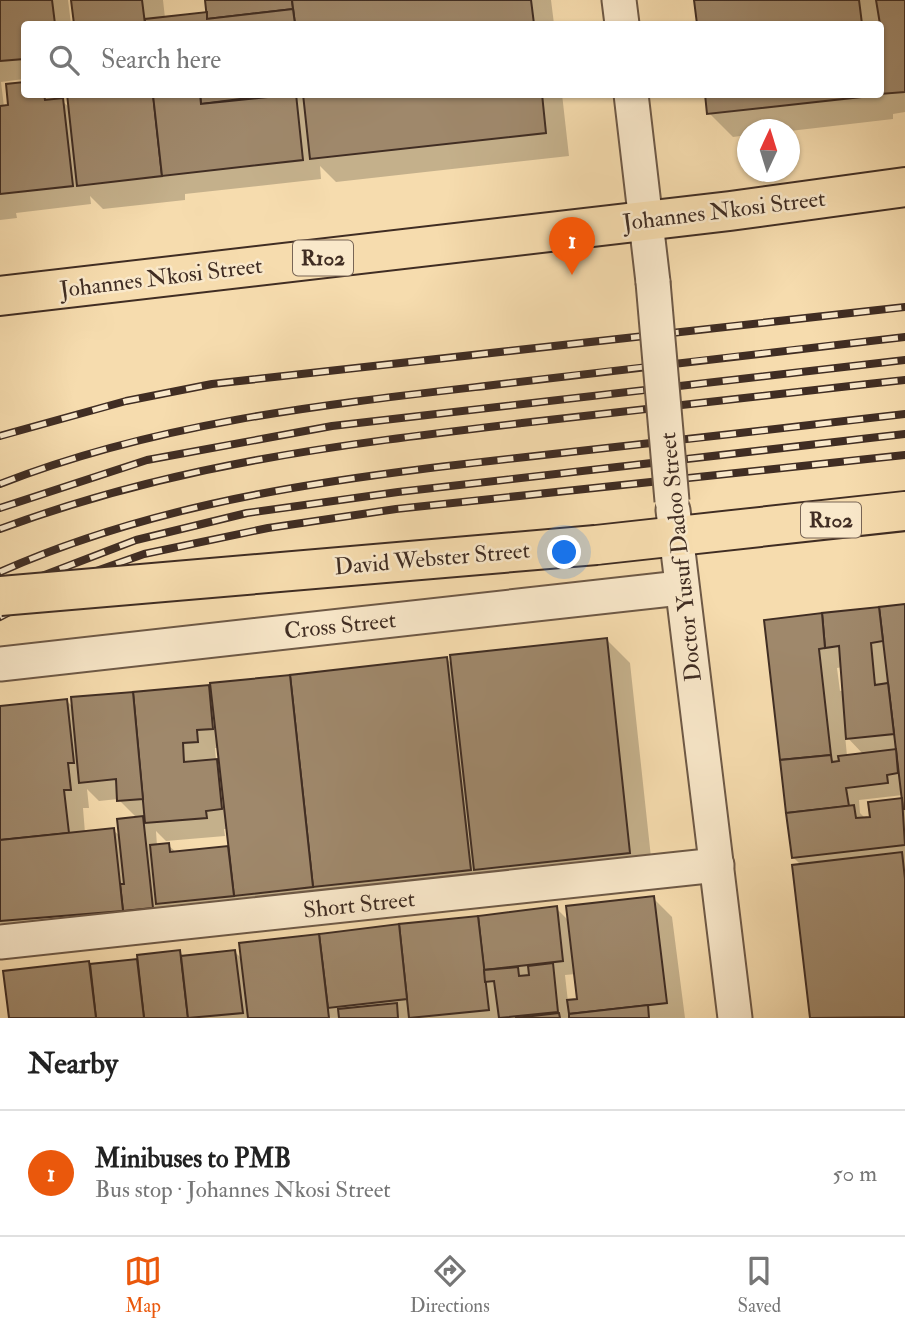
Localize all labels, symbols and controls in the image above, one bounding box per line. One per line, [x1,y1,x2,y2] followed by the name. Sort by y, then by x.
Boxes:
[21,21,884,98] search box
[45,41,83,79] icon: search
[101,44,221,76] text: Search here
[737,119,800,182] north arrow
[620,184,827,237] street label: Johannes Nkosi Street
[549,217,595,275] pin: 1
[293,240,353,276] road number: R102
[57,251,264,304] street label: Johannes Nkosi Street
[653,431,708,683] street label: Doctor Yusuf Dadoo Street
[801,503,861,538] road number: R102
[547,535,581,569] your location
[333,536,531,581] street label: David Webster Street
[283,605,397,646] street label: Cross Street
[302,884,416,925] street label: Short Street
[28,1045,118,1082] text: Nearby
[95,1143,291,1175] text: Minibuses to PMB
[47,1159,55,1188] text: 1
[833,1159,877,1188] text: 50 m
[95,1175,391,1204] text: Bus stop · Johannes Nkosi Street
[124,1252,162,1318] tab: Map
[410,1252,490,1318] tab: Directions
[738,1252,781,1318] tab: Saved

